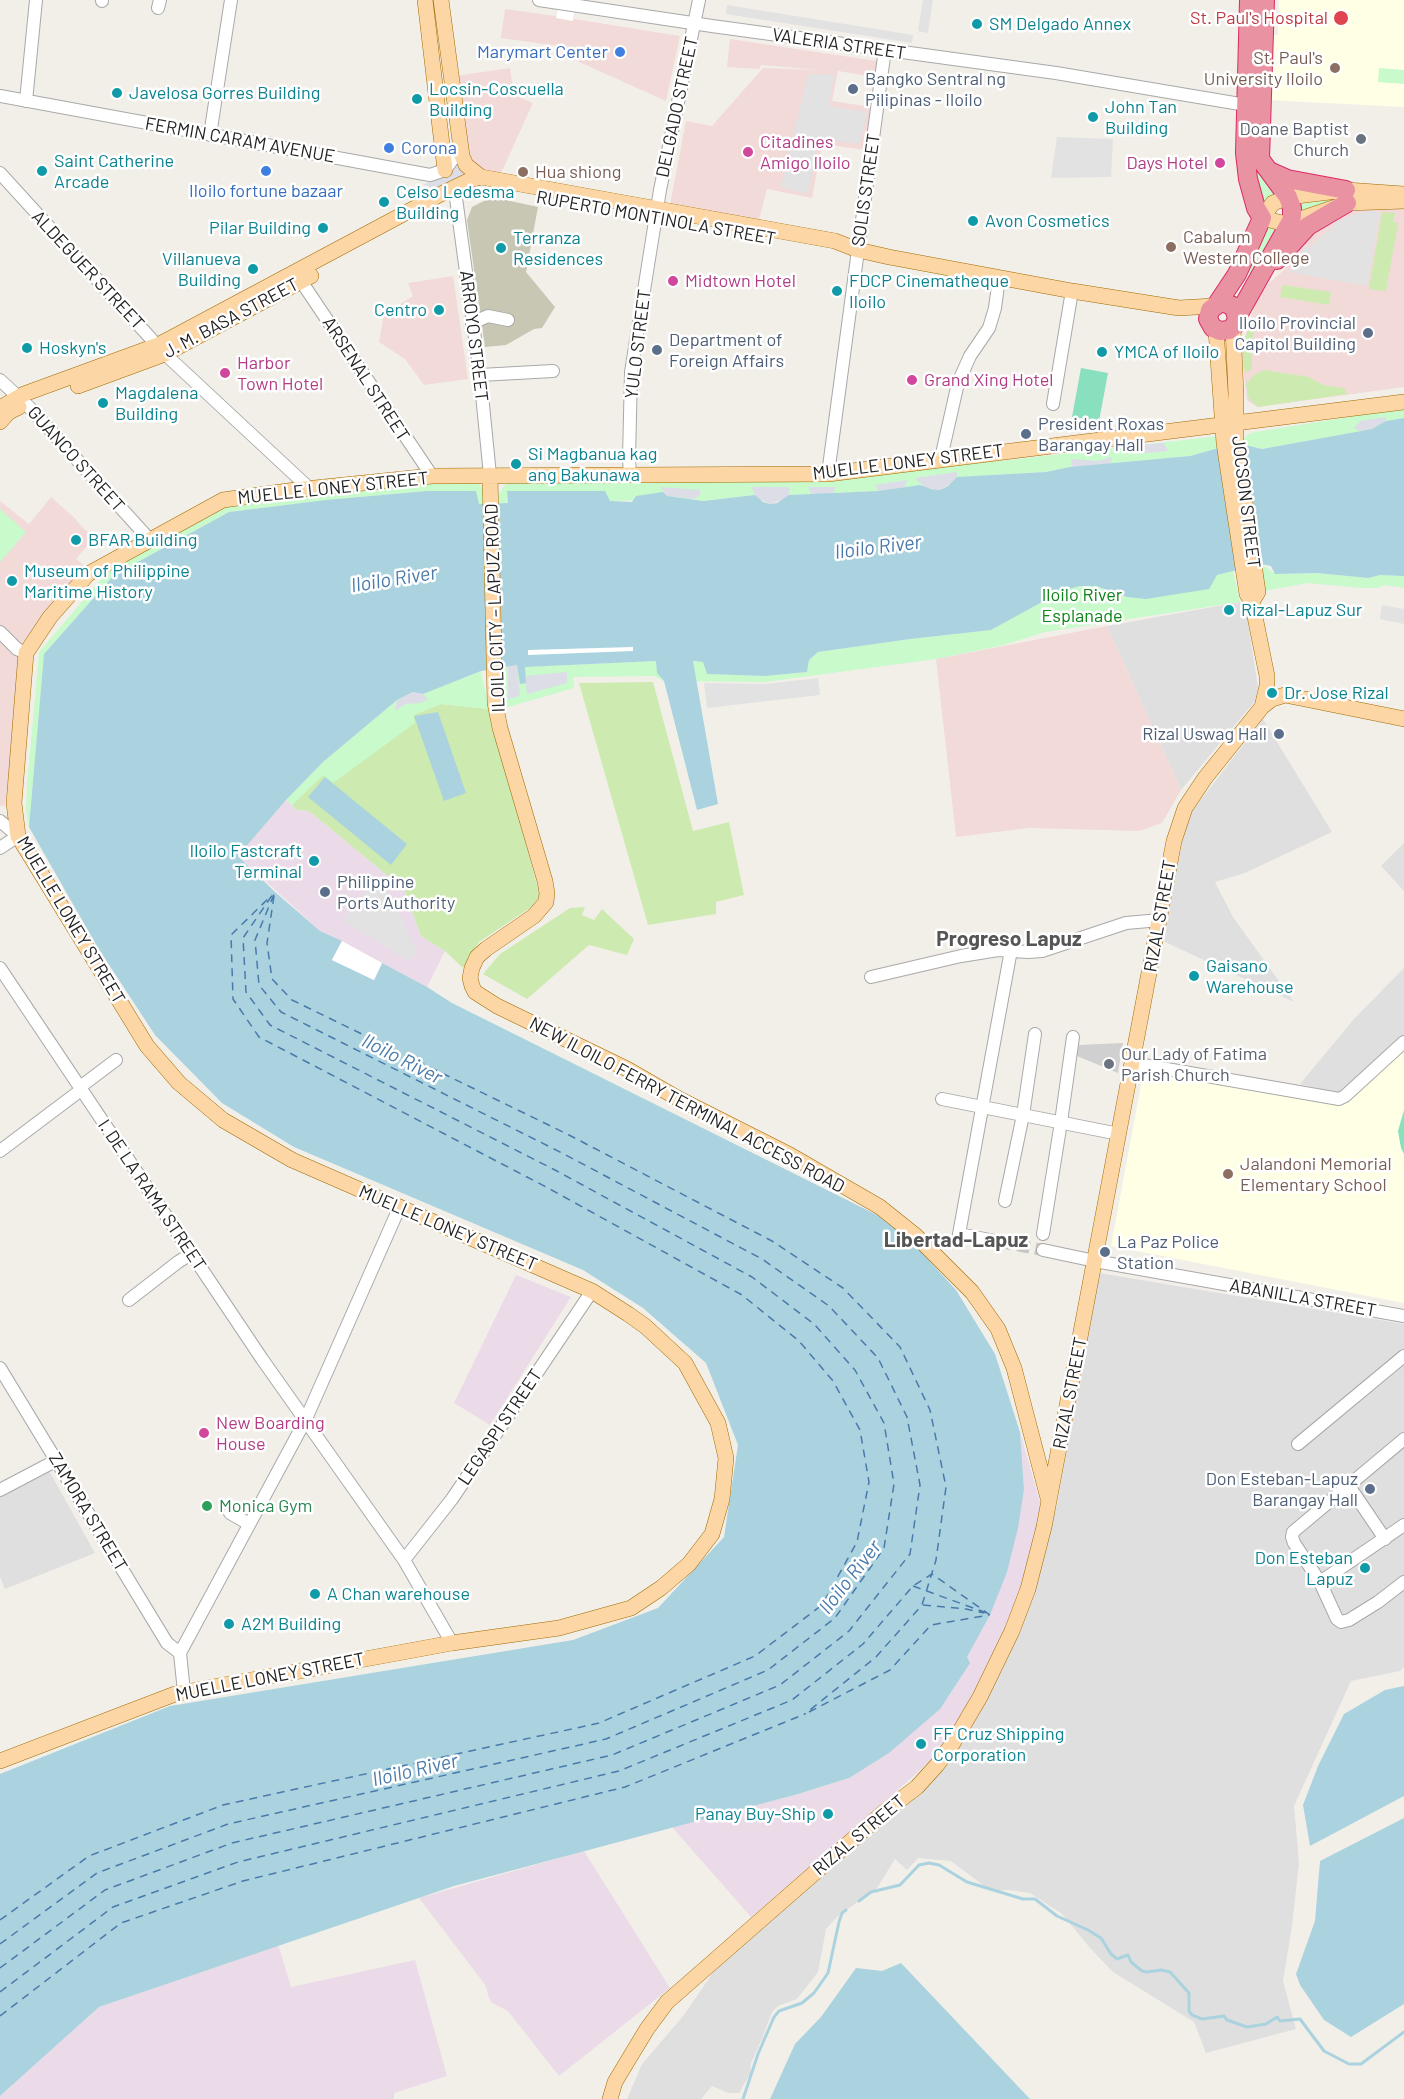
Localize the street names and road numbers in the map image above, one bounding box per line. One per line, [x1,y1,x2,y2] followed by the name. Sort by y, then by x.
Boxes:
[771,24,907,64] street label: VALERIA STREET
[652,35,702,179] street label: DELGADO STREET
[143,113,337,167] street label: FERMIN CARAM AVENUE
[847,132,885,248] street label: SOLIS STREET
[535,186,777,250] street label: RUPERTO MONTINOLA STREET
[27,206,149,334] street label: ALDEGUER STREET
[455,269,493,403] street label: ARROYO STREET
[160,273,302,363] street label: J. M. BASA STREET
[621,288,655,400] street label: YULO STREET
[318,313,414,445] street label: ARSENAL STREET
[23,402,129,516] street label: GUANCO STREET
[1227,435,1265,569] street label: JOCSON STREET
[812,440,1004,484] street label: MUELLE LONEY STREET
[237,467,429,509] street label: MUELLE LONEY STREET
[481,503,509,713] street label: ILOILO CITY – LAPUZ ROAD
[12,832,130,1008] street label: MUELLE LONEY STREET
[1139,858,1181,974] street label: RIZAL STREET
[526,1012,848,1198] street label: NEW ILOILO FERRY TERMINAL ACCESS ROAD
[93,1115,211,1275] street label: I. DE LA RAMA STREET
[356,1181,540,1275] street label: MUELLE LONEY STREET
[1228,1274,1378,1322] street label: ABANILLA STREET
[1049,1335,1091,1451] street label: RIZAL STREET
[453,1365,547,1489] street label: LEGASPI STREET
[44,1449,132,1575] street label: ZAMORA STREET
[174,1648,366,1706] street label: MUELLE LONEY STREET
[808,1790,910,1880] street label: RIZAL STREET

